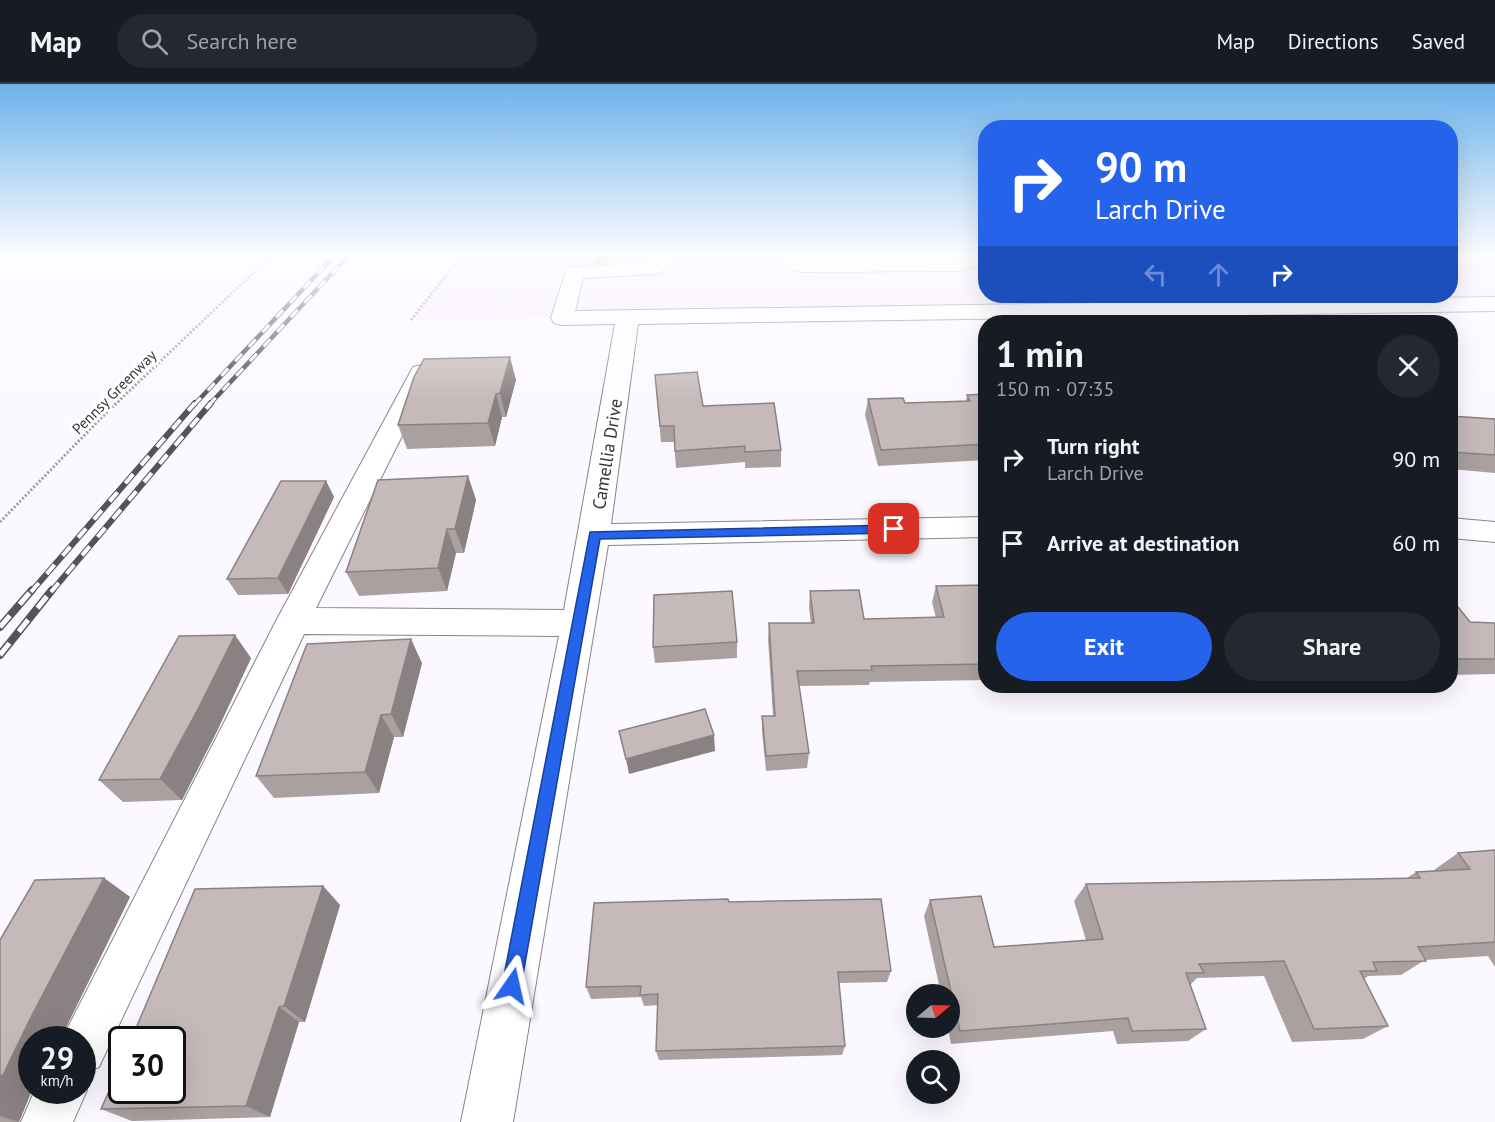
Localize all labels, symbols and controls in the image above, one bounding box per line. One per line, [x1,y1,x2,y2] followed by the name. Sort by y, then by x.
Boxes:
[117,14,537,68] search box
[30,23,81,60] text: Map
[138,25,171,58] icon: search
[186,27,297,55] text: Search here
[1216,28,1255,55] text: Map
[1288,28,1379,55] text: Directions
[1412,28,1465,55] text: Saved
[1095,139,1187,194] text: 90 m
[996,144,1074,222] icon: right
[1095,192,1226,226] text: Larch Drive
[1139,258,1172,291] icon: left
[1202,258,1235,291] icon: ahead
[1265,258,1298,291] icon: right
[996,330,1084,377] text: 1 min
[1377,335,1440,398] button: close
[68,346,160,438] street label: Pennsy Greenway
[996,376,1114,402] text: 150 m · 07:35
[587,397,627,511] street label: Camellia Drive
[1047,432,1139,460] text: Turn right
[996,443,1029,476] icon: right
[1392,445,1440,473] text: 90 m
[1047,460,1144,486] text: Larch Drive
[868,503,919,554] pin
[877,512,910,545] icon: arrive
[996,527,1029,560] icon: arrive
[1047,529,1239,557] text: Arrive at destination
[1392,529,1440,557] text: 60 m
[996,612,1212,681] button: Exit
[1224,612,1440,681] button: Share
[480,954,544,1018] position arrow
[906,984,960,1038] north arrow
[906,984,960,1104] map controls
[108,1026,186,1104] speed limit sign: 30
[40,1038,74,1077] text: 29
[906,1050,960,1104] button: search
[41,1071,73,1090] text: km/h

